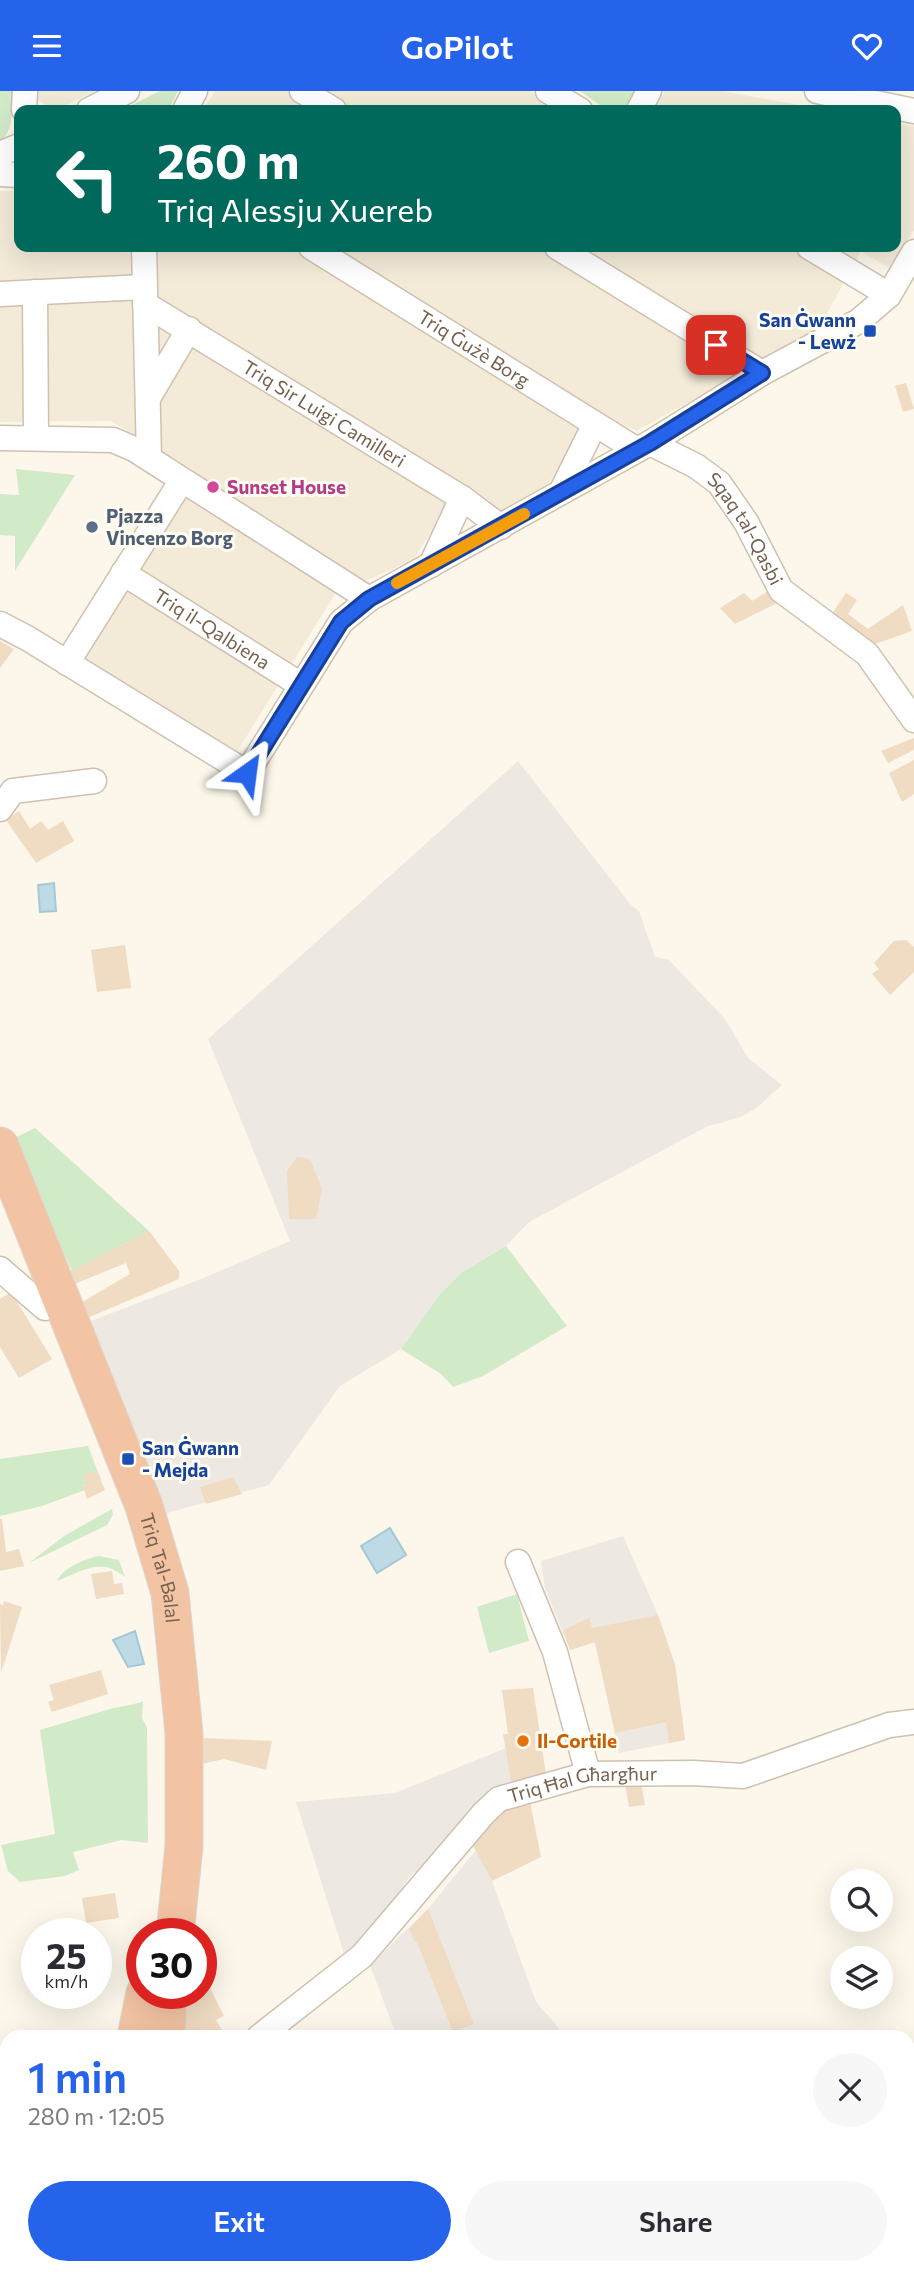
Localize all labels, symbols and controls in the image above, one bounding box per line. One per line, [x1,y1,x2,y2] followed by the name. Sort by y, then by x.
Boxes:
[401,26,513,66] text: GoPilot
[28,27,66,65] icon: menu
[848,27,886,65] icon: heart
[157,129,299,189] text: 260 m
[42,133,133,224] icon: left
[157,189,433,229] text: Triq Alessju Xuereb
[414,305,534,391] street label: Triq Ġużè Borg
[759,308,856,353] place label: San Ġwann - Lewż
[686,315,746,375] pin
[862,323,878,339] marker: San Ġwann - Lewż
[697,326,735,364] icon: arrive
[239,355,410,472] street label: Triq Sir Luigi Camilleri
[704,467,788,589] street label: Sqaq tal-Qasbi
[227,475,346,498] place label: Sunset House
[205,479,221,495] marker: Sunset House
[106,504,233,549] place label: Pjazza Vincenzo Borg
[84,519,100,535] marker: Pjazza Vincenzo Borg
[150,583,274,674] street label: Triq il-Qalbiena
[210,736,284,810] position arrow
[142,1436,239,1481] place label: San Ġwann - Mejda
[120,1451,136,1467] marker: San Ġwann - Mejda
[136,1510,185,1624] street label: Triq Tal-Balal
[537,1729,617,1752] place label: Il-Cortile
[515,1733,531,1749] marker: Il-Cortile
[505,1761,658,1807] street label: Triq Ħal Għargħur
[830,1869,893,2009] map controls
[830,1869,893,1932] button: search
[126,1918,217,2009] speed limit sign: 30
[46,1933,87,1976] text: 25
[830,1946,893,2009] button: layers
[45,1970,88,1992] text: km/h
[28,2050,127,2102] text: 1 min
[813,2053,887,2127] button: close
[28,2102,165,2130] text: 280 m · 12:05
[28,2181,451,2261] button: Exit
[465,2181,887,2261] button: Share

